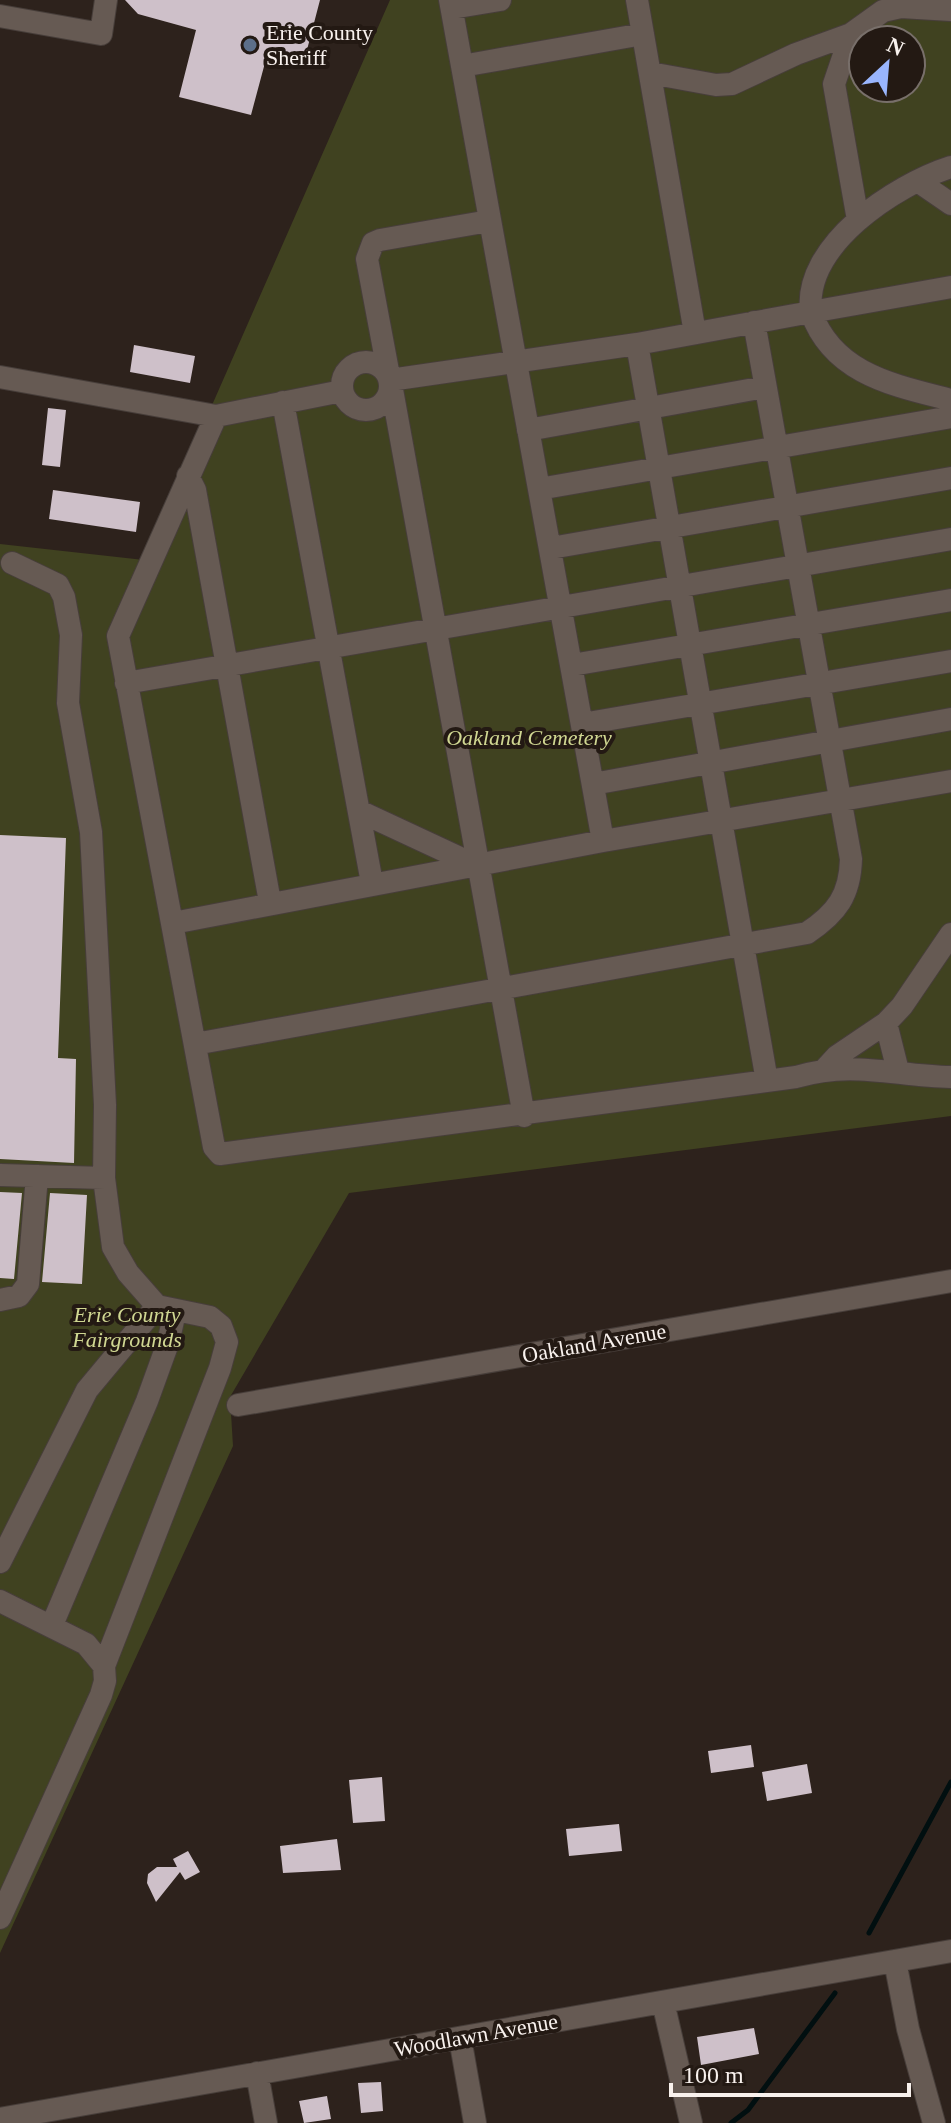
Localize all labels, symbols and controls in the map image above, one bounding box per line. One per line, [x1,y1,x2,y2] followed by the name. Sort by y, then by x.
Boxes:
[266,20,373,70] place label: Erie County Sheriff
[847,24,927,104] north arrow
[883,32,908,61] text: N
[241,36,259,54] marker: Erie County Sheriff
[446,725,612,750] park label: Oakland Cemetery
[71,1302,182,1352] park label: Erie County Fairgrounds
[520,1318,668,1368] street label: Oakland Avenue
[392,2008,560,2062] street label: Woodlawn Avenue
[671,2047,909,2097] scale bar
[683,2062,744,2088] text: 100 m

